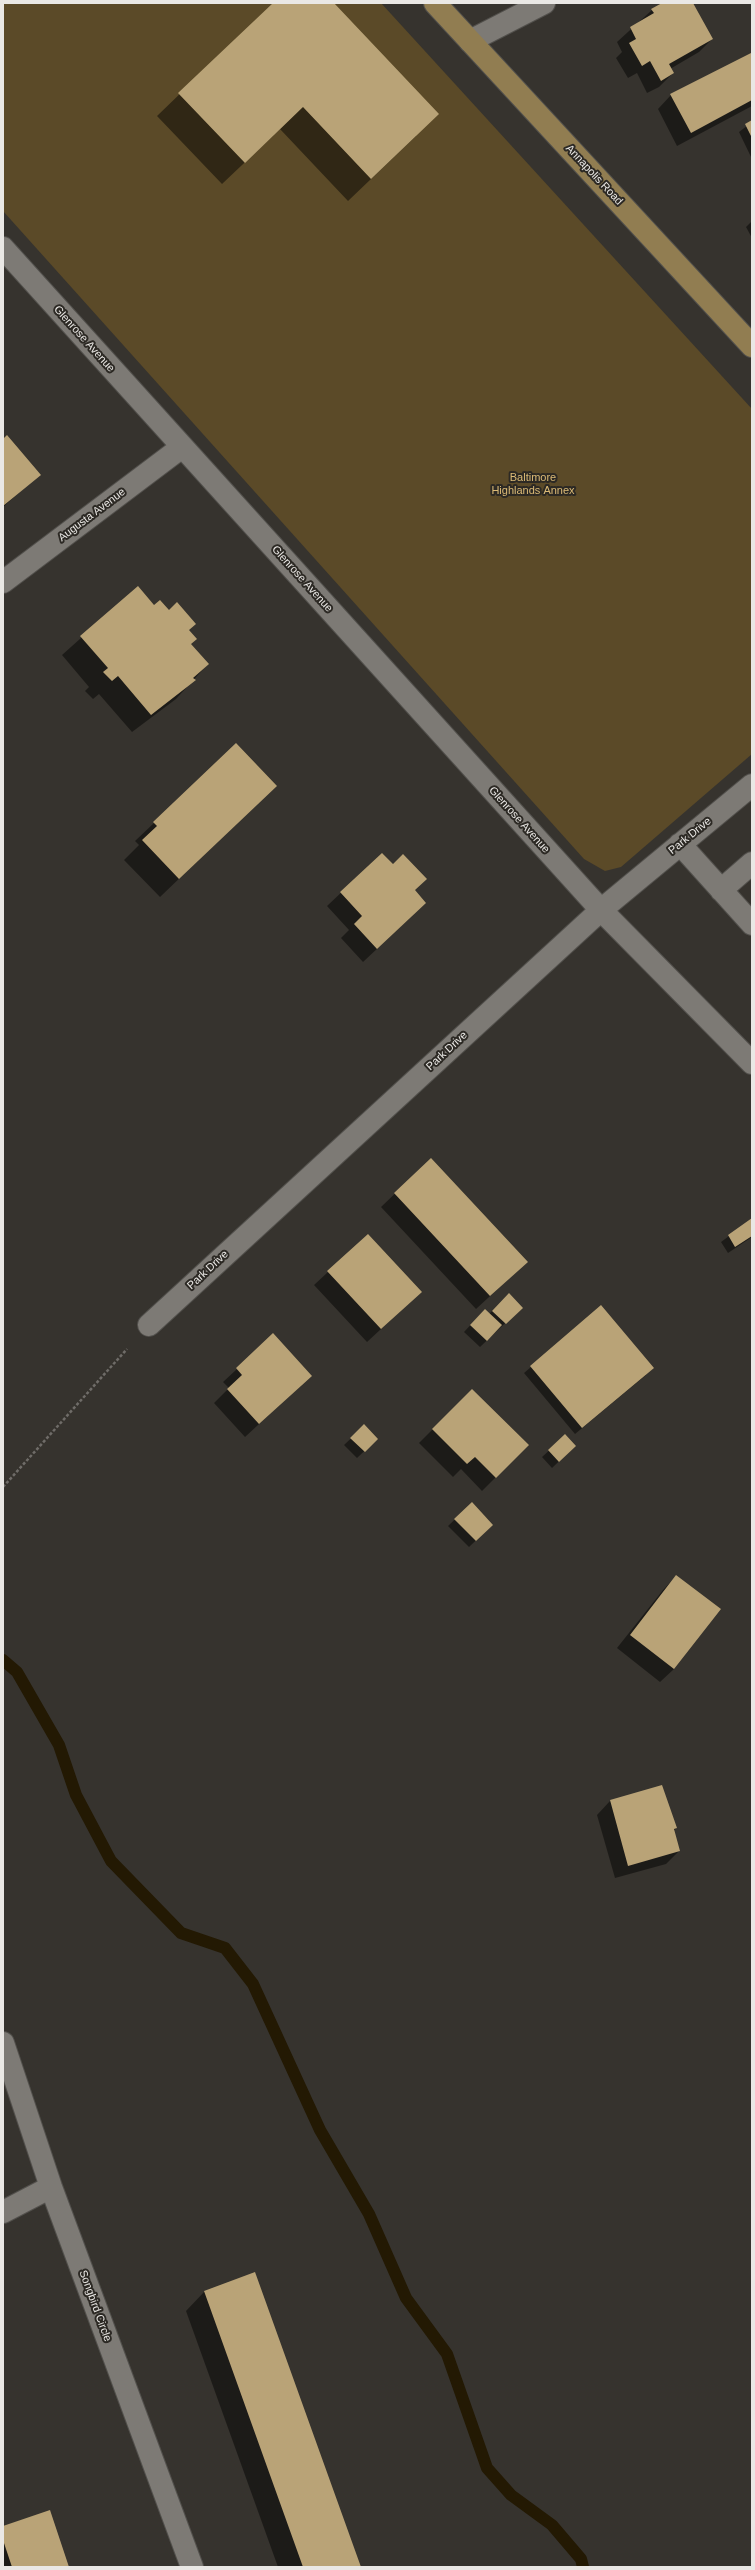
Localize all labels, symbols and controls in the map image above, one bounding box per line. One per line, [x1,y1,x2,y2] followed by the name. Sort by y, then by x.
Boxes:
[563,142,625,208] street label: Annapolis Road
[51,303,117,375] street label: Glenrose Avenue
[491,471,575,497] park label: Baltimore Highlands Annex
[56,485,128,545] street label: Augusta Avenue
[269,543,335,615] street label: Glenrose Avenue
[486,784,552,856] street label: Glenrose Avenue
[666,815,714,857] street label: Park Drive
[424,1029,470,1073] street label: Park Drive
[185,1248,231,1292] street label: Park Drive
[76,2268,114,2344] street label: Songbird Circle

